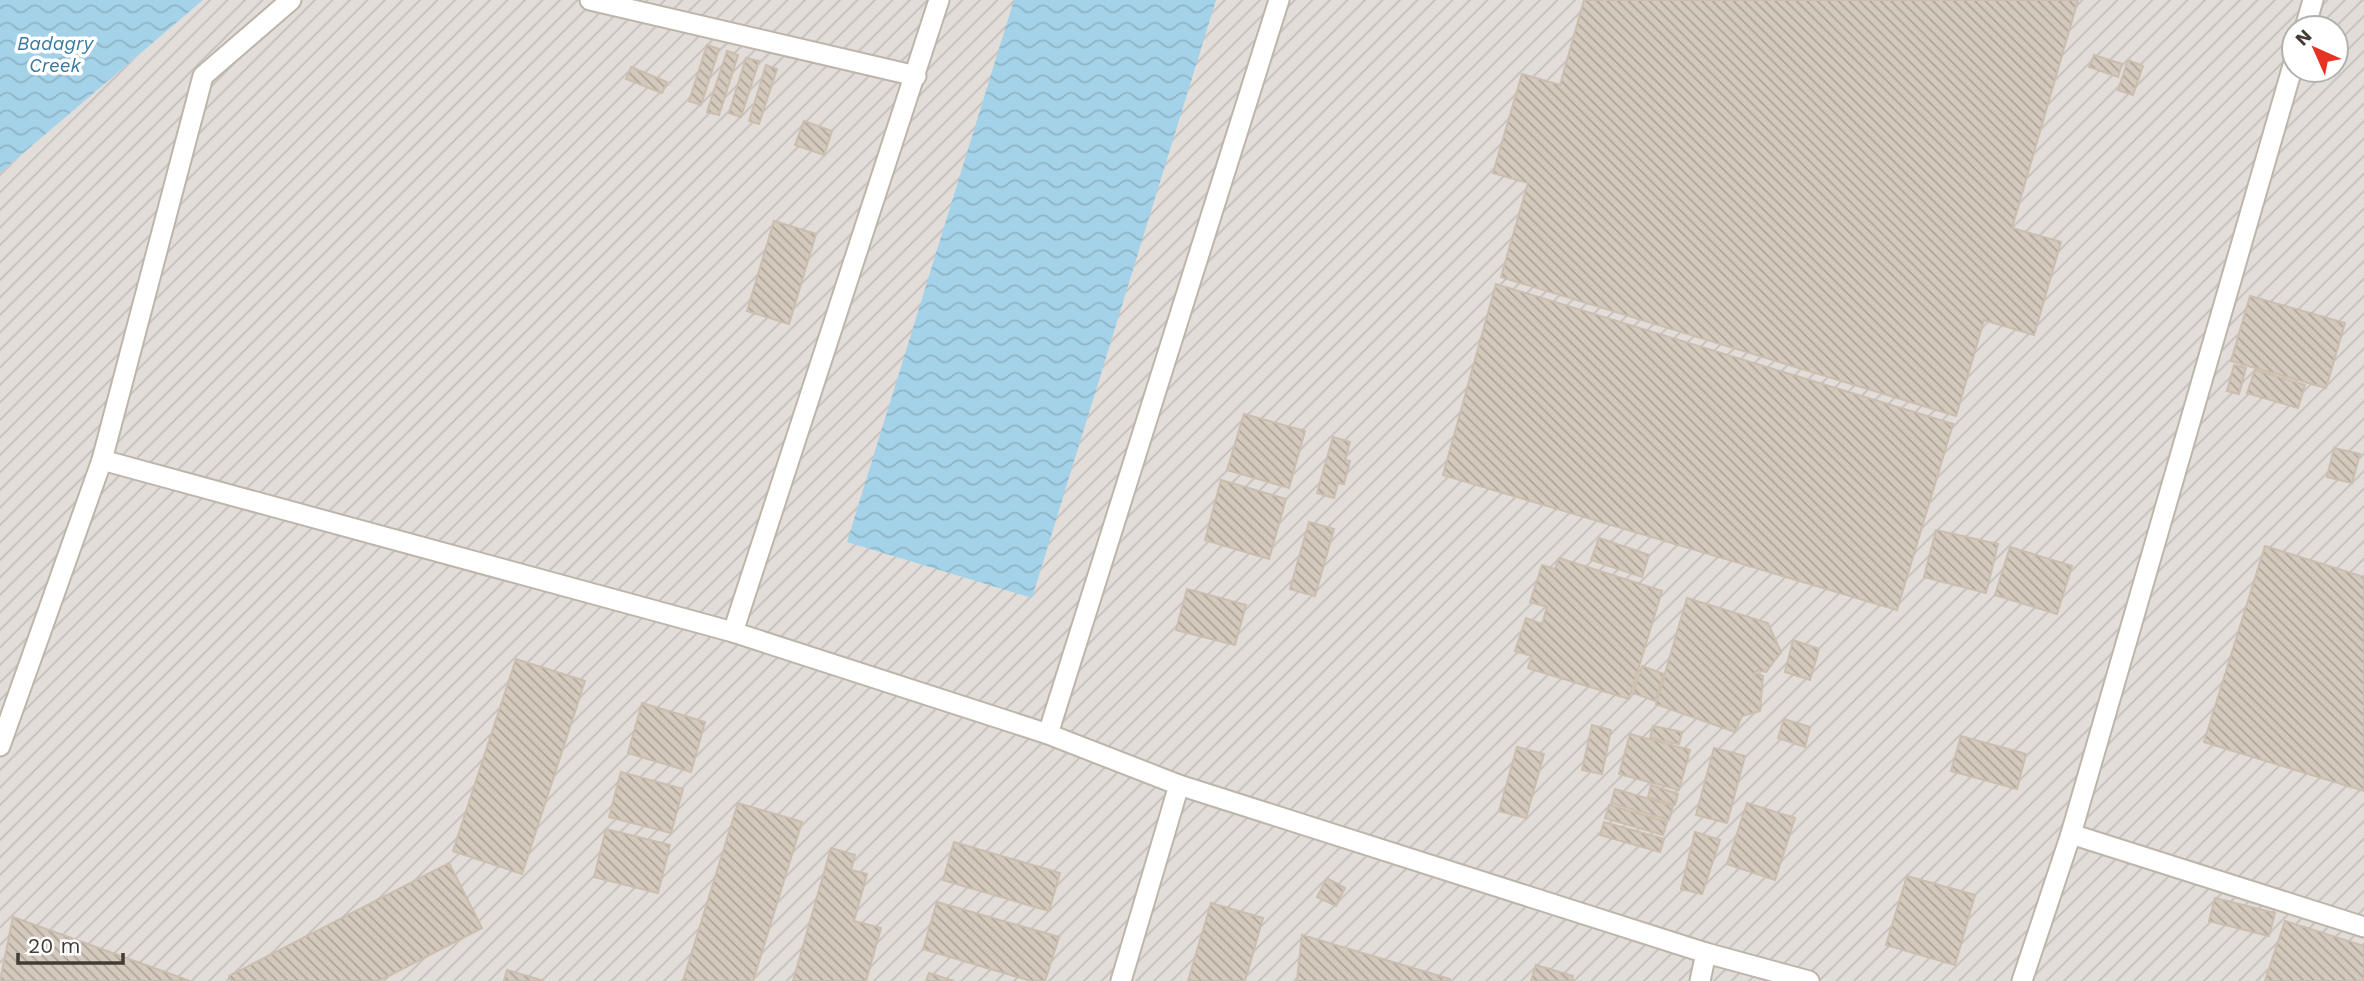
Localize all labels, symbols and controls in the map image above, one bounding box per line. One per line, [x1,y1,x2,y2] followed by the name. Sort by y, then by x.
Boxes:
[2280,14,2350,84] north arrow
[2290,24,2316,50] text: N
[17,32,94,77] water label: Badagry Creek
[18,922,122,966] scale bar
[28,933,80,958] text: 20 m

